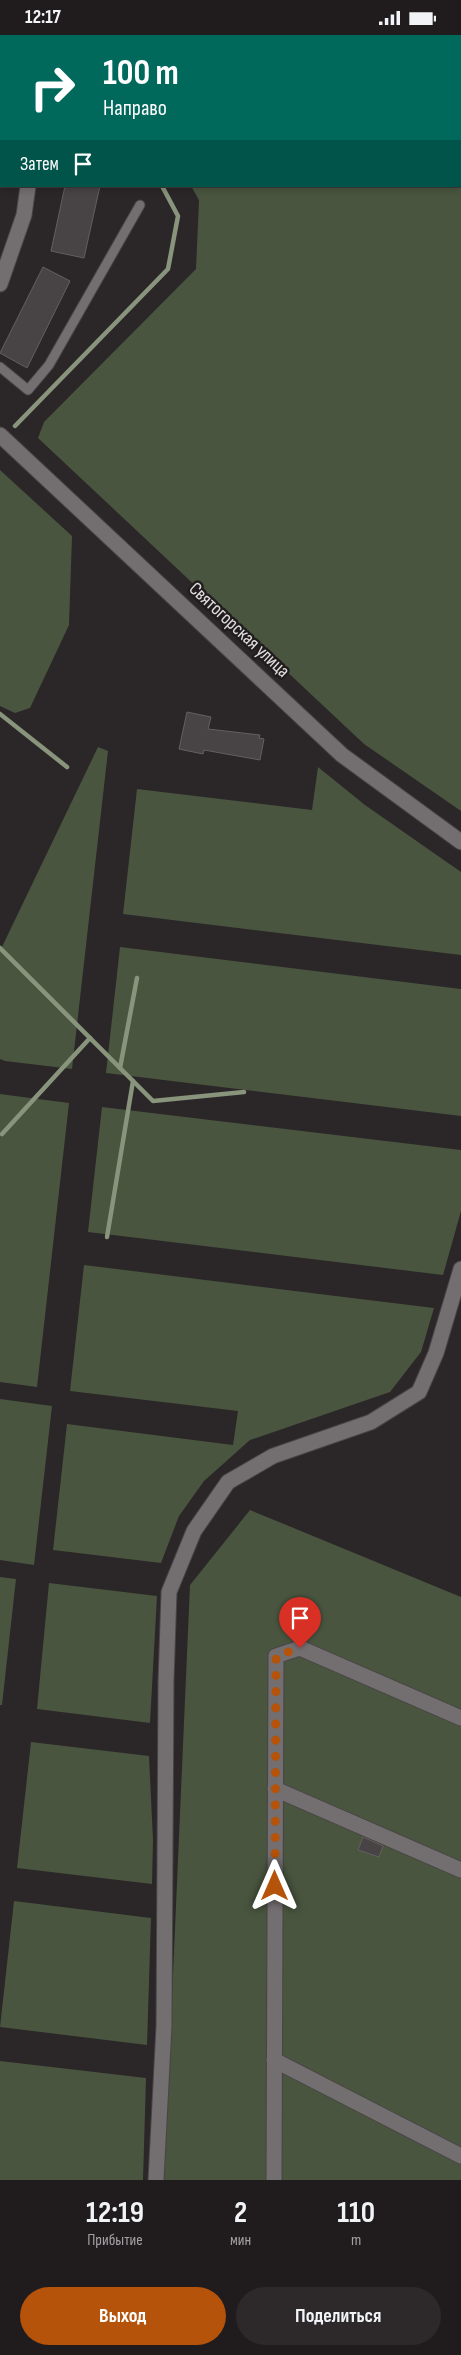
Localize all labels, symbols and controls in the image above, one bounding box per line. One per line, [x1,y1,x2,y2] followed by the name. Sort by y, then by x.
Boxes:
[25,6,61,29] text: 12:17
[103,52,179,95] text: 100 m
[20,55,85,120] icon: right
[103,95,167,122] text: Направо
[69,150,97,178] icon: arrive
[20,153,59,176] text: Затем
[184,577,294,683] street label: Святогорская улица
[279,1597,321,1648] pin
[286,1604,314,1632] icon: arrive
[248,1859,300,1911] position arrow
[86,2195,144,2231] text: 12:19
[234,2195,247,2231] text: 2
[337,2195,375,2231] text: 110
[87,2231,143,2250] text: Прибытие
[230,2231,251,2250] text: мин
[351,2231,361,2250] text: m
[20,2287,226,2345] button: Выход
[236,2287,441,2345] button: Поделиться

